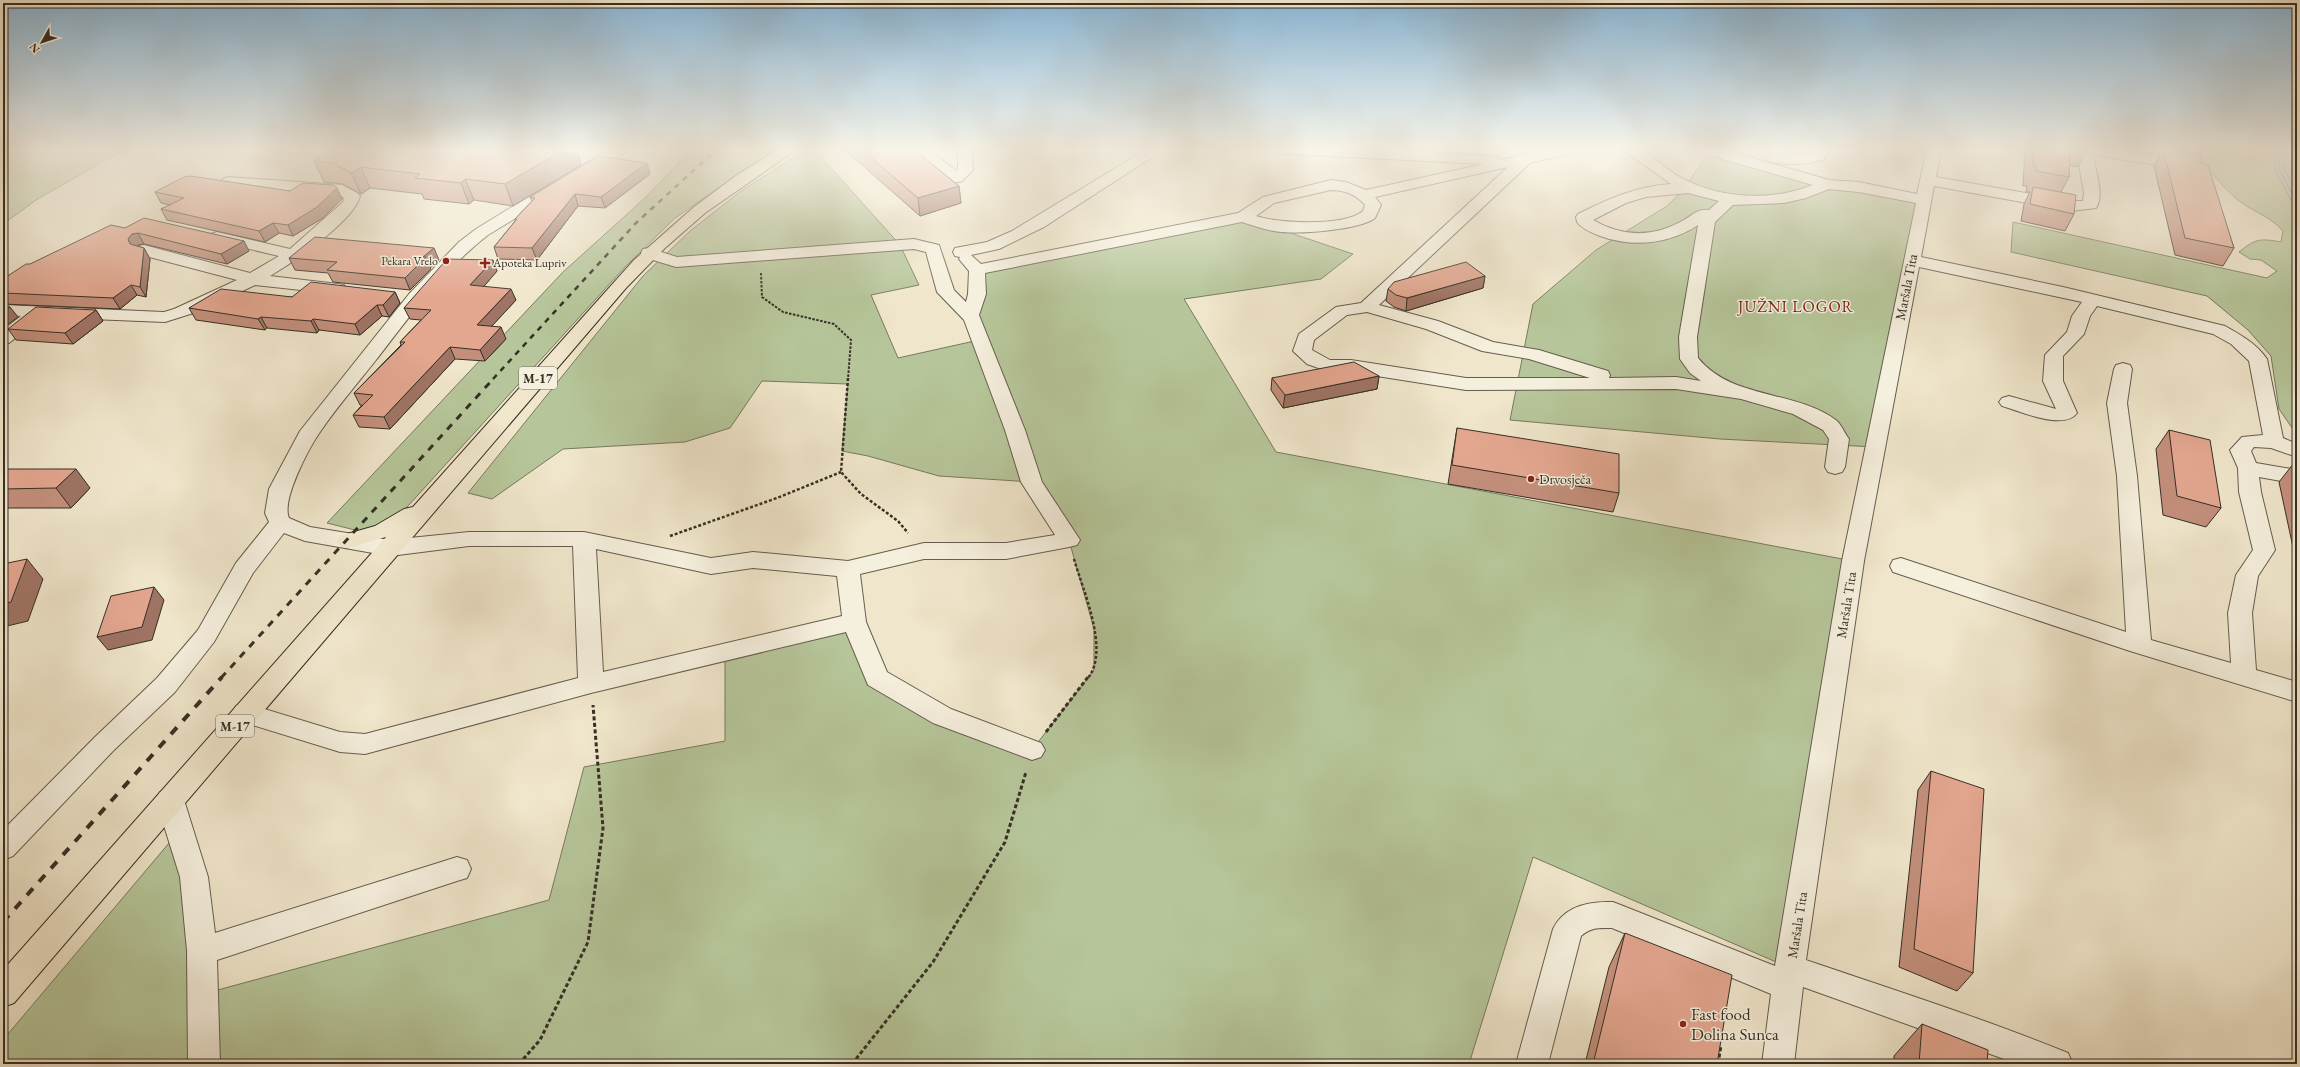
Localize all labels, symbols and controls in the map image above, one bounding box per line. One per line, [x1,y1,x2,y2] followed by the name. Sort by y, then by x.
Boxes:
[22,22,62,62] north arrow
[26,40,42,56] text: N
[1891,252,1921,322] street label: Maršala Tita
[381,253,438,269] place label: Pekara Vrelo
[492,255,567,271] place label: Apoteka Lupriv
[441,256,451,266] marker: Pekara Vrelo
[480,258,490,268] marker: Apoteka Lupriv
[1736,296,1854,317] district label: JUŽNI LOGOR
[519,367,557,389] road number: M-17
[1539,470,1591,488] place label: Drvosječa
[1526,474,1536,484] marker: Drvosječa
[1832,570,1860,640] street label: Maršala Tita
[216,715,254,737] road number: M-17
[1783,890,1811,960] street label: Maršala Tita
[1691,1003,1779,1045] place label: Fast food Dolina Sunca
[1678,1019,1688,1029] marker: Fast food Dolina Sunca

